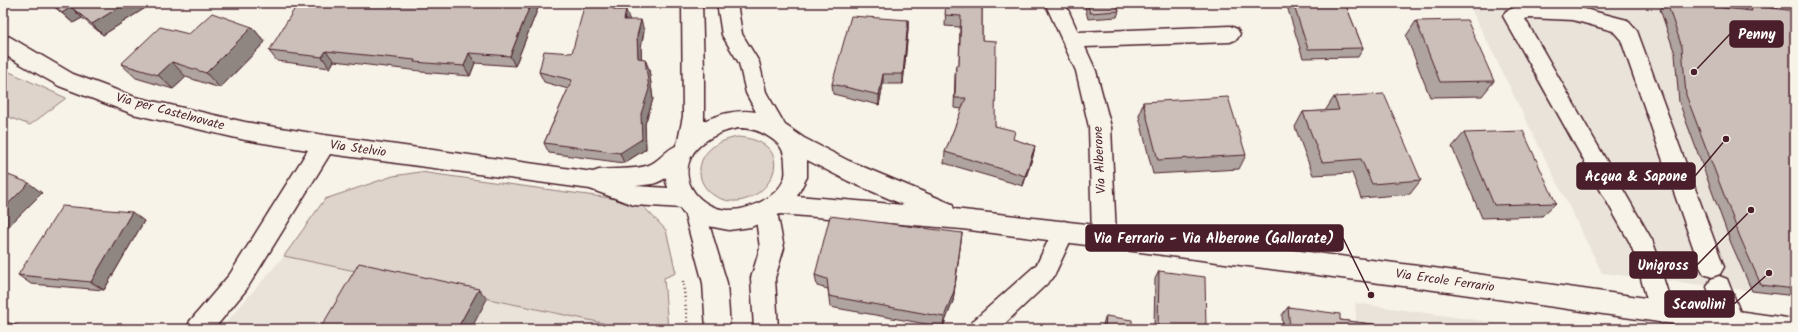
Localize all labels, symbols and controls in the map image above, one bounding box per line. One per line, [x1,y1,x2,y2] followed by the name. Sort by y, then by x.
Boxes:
[1730,21,1783,47] callout: Penny
[1738,24,1776,46] text: Penny
[113,87,227,137] street label: Via per Castelnovate
[1088,125,1112,195] street label: Via Alberone
[328,135,388,163] street label: Via Stelvio
[1577,163,1695,189] callout: Acqua & Sapone
[1585,166,1687,188] text: Acqua & Sapone
[1086,225,1343,251] callout: Via Ferrario - Via Alberone (Gallarate)
[1094,228,1334,250] text: Via Ferrario - Via Alberone (Gallarate)
[1630,252,1697,278] callout: Unigross
[1638,255,1689,277] text: Unigross
[1394,264,1496,298] street label: Via Ercole Ferrario
[1665,291,1734,317] callout: Scavolini
[1673,294,1726,316] text: Scavolini

